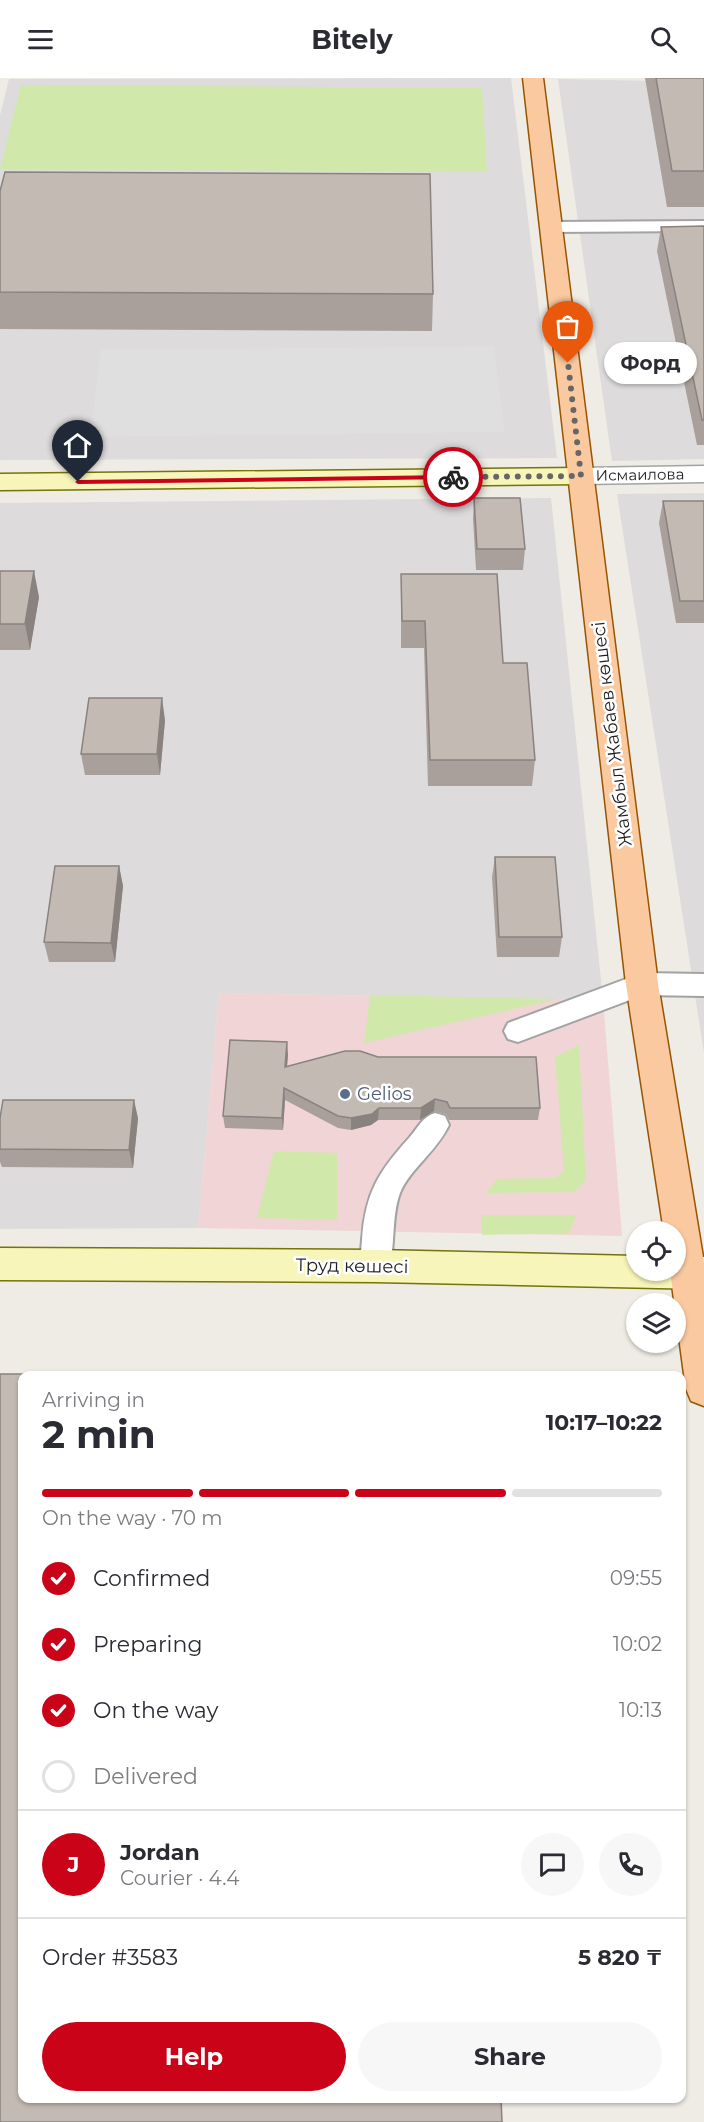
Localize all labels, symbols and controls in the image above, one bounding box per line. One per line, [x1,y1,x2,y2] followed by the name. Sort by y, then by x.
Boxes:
[24,23,57,56] icon: menu
[311,23,393,56] text: Bitely
[647,23,680,56] icon: search
[542,301,593,363] pin
[551,310,584,343] icon: bag
[604,342,697,384] callout: Форд
[621,351,680,375] text: Форд
[52,420,103,482] pin
[61,429,94,462] icon: home
[423,447,483,507] courier
[437,461,470,494] icon: bike
[596,464,684,485] street label: Исмаилова
[587,620,637,848] street label: Жамбыл Жабаев көшесі
[357,1083,412,1105] place label: Gelios
[338,1087,352,1101] marker: Gelios
[626,1221,686,1353] map controls
[626,1221,686,1281] button: locate
[295,1254,409,1278] street label: Труд көшесі
[626,1293,686,1353] button: layers
[42,1388,145,1412] text: Arriving in
[546,1409,662,1436] text: 10:17–10:22
[42,1410,156,1458] text: 2 min
[42,1506,223,1530] text: On the way · 70 m
[42,1562,75,1595] icon: check
[93,1565,210,1592] text: Confirmed
[610,1566,662,1590] text: 09:55
[42,1628,75,1661] icon: check
[93,1631,202,1658] text: Preparing
[613,1632,662,1656] text: 10:02
[42,1694,75,1727] icon: check
[93,1697,218,1724] text: On the way
[619,1698,662,1722] text: 10:13
[93,1763,198,1790] text: Delivered
[521,1833,584,1896] button: chat
[599,1833,662,1896] button: phone
[120,1839,200,1866] text: Jordan
[68,1851,79,1878] text: J
[120,1866,239,1890] text: Courier · 4.4
[42,1944,178,1971] text: Order #3583
[578,1944,662,1971] text: 5 820 ₸
[42,2022,346,2091] button: Help
[358,2022,662,2091] button: Share

